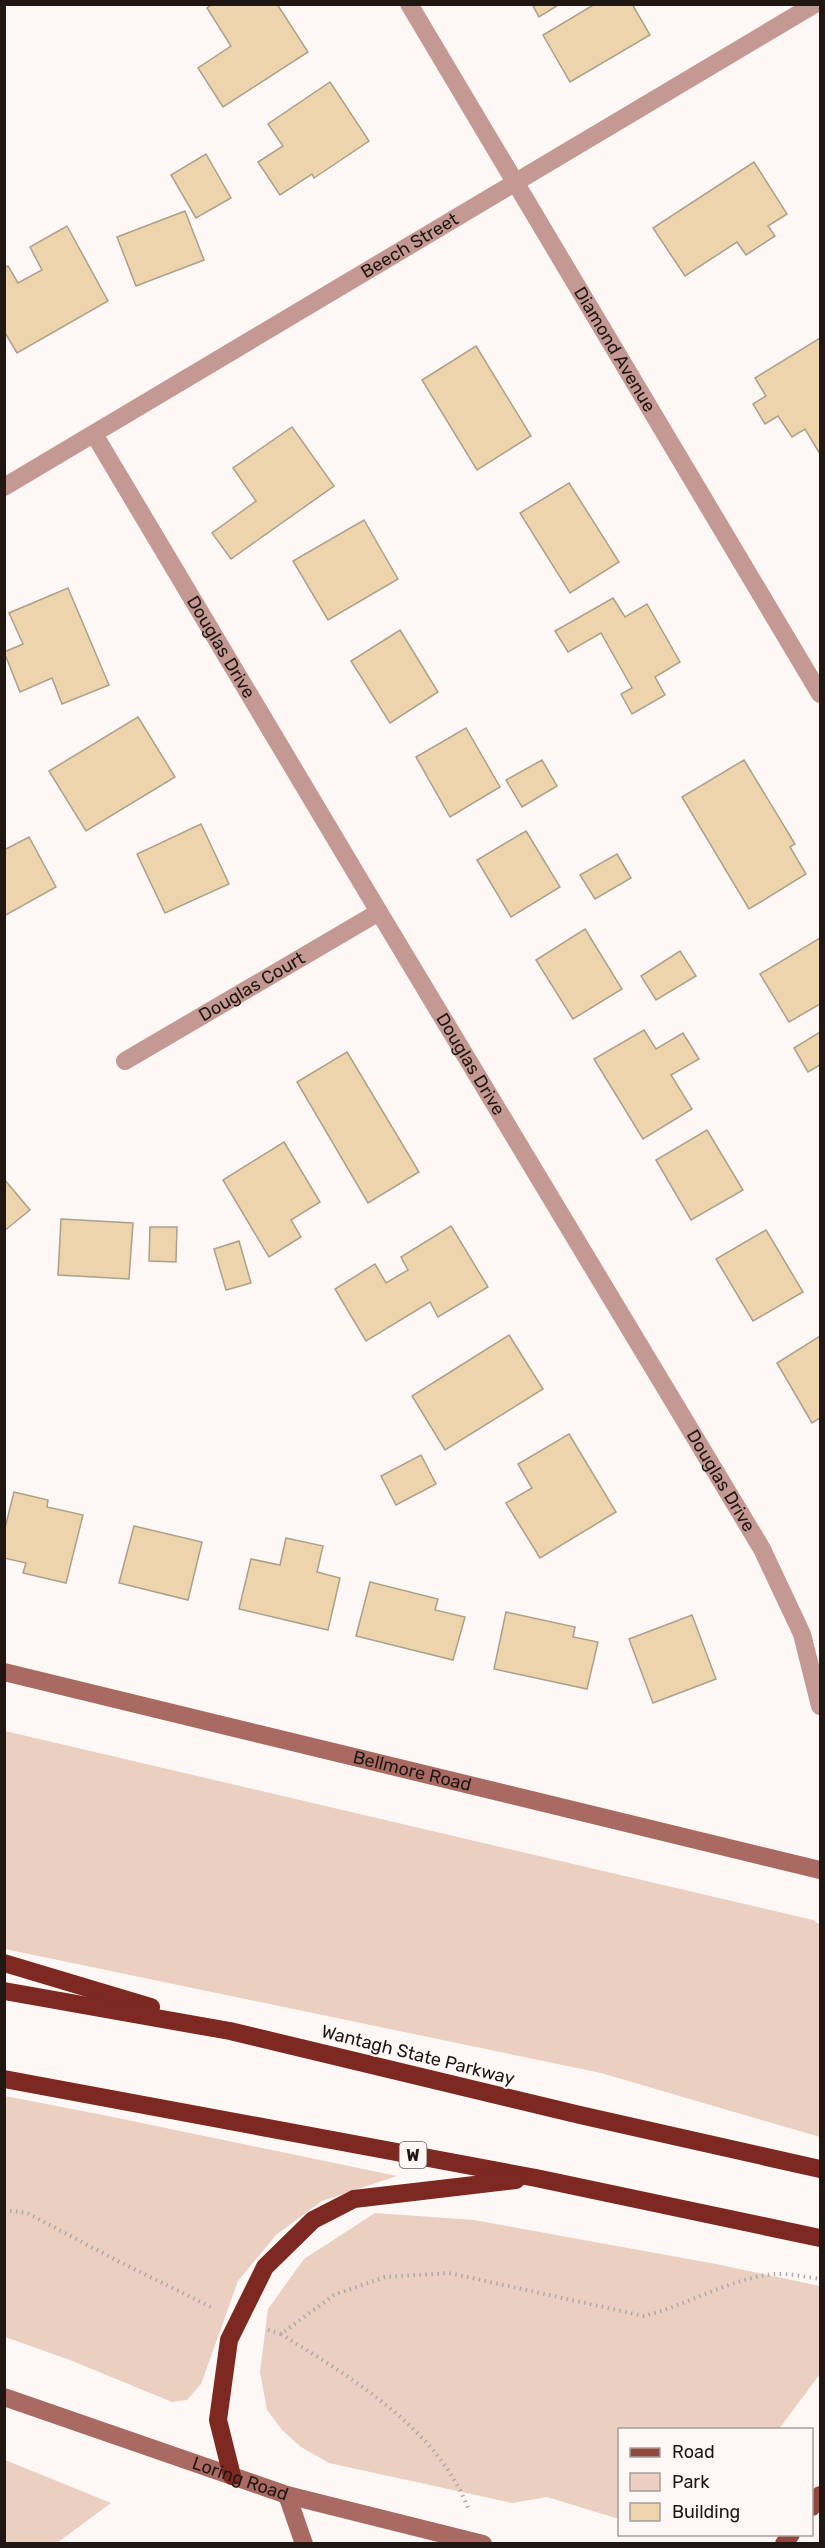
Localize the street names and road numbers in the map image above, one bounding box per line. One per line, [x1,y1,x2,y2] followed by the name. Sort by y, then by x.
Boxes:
[357,208,462,283] street label: Beech Street
[569,283,660,416] street label: Diamond Avenue
[182,592,260,702] street label: Douglas Drive
[195,947,309,1026] street label: Douglas Court
[431,1009,510,1119] street label: Douglas Drive
[682,1425,760,1536] street label: Douglas Drive
[351,1746,474,1796] street label: Bellmore Road
[319,2020,517,2090] street label: Wantagh State Parkway
[400,2142,426,2168] road number: W
[189,2452,291,2506] street label: Loring Road

